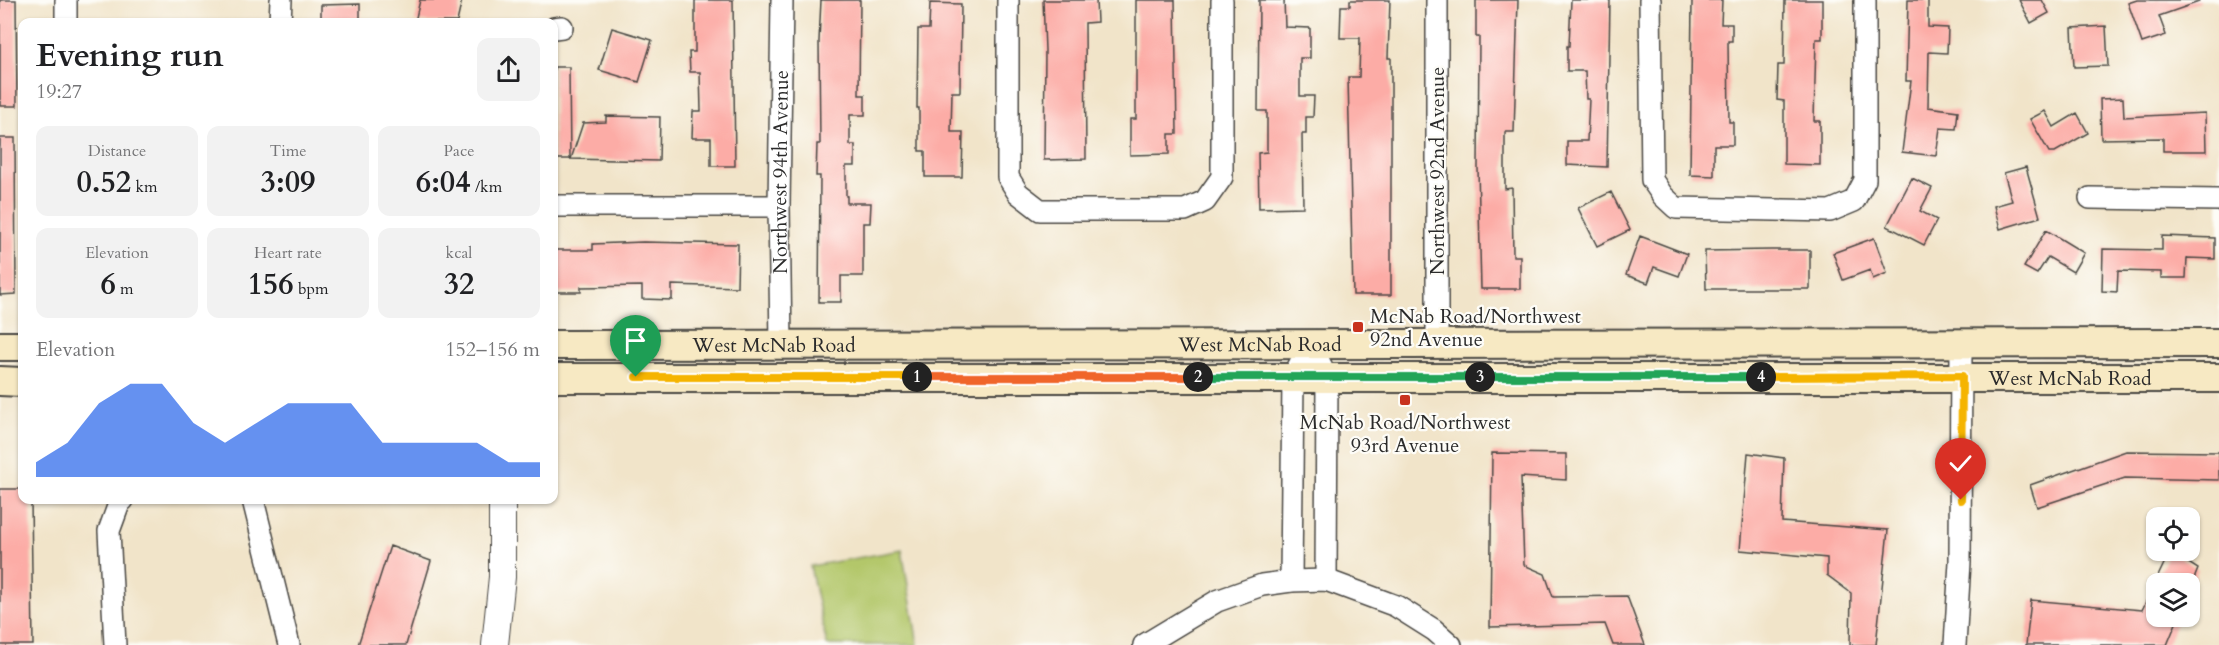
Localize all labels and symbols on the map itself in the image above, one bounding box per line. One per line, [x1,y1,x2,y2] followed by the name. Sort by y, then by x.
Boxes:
[1424,67,1451,275] street label: Northwest 92nd Avenue
[765,70,794,274] street label: Northwest 94th Avenue
[1370,303,1581,353] place label: McNab Road/Northwest 92nd Avenue
[610,315,661,377] pin
[1351,320,1365,334] marker: McNab Road/Northwest 92nd Avenue
[691,331,856,358] street label: West McNab Road
[1177,331,1342,358] street label: West McNab Road
[902,362,932,392] pin: 1
[1183,362,1213,392] pin: 2
[1465,362,1495,392] pin: 3
[1746,362,1776,392] pin: 4
[1987,365,2152,392] street label: West McNab Road
[1398,393,1412,407] marker: McNab Road/Northwest 93rd Avenue
[1300,409,1511,459] place label: McNab Road/Northwest 93rd Avenue
[1935,438,1986,500] pin

